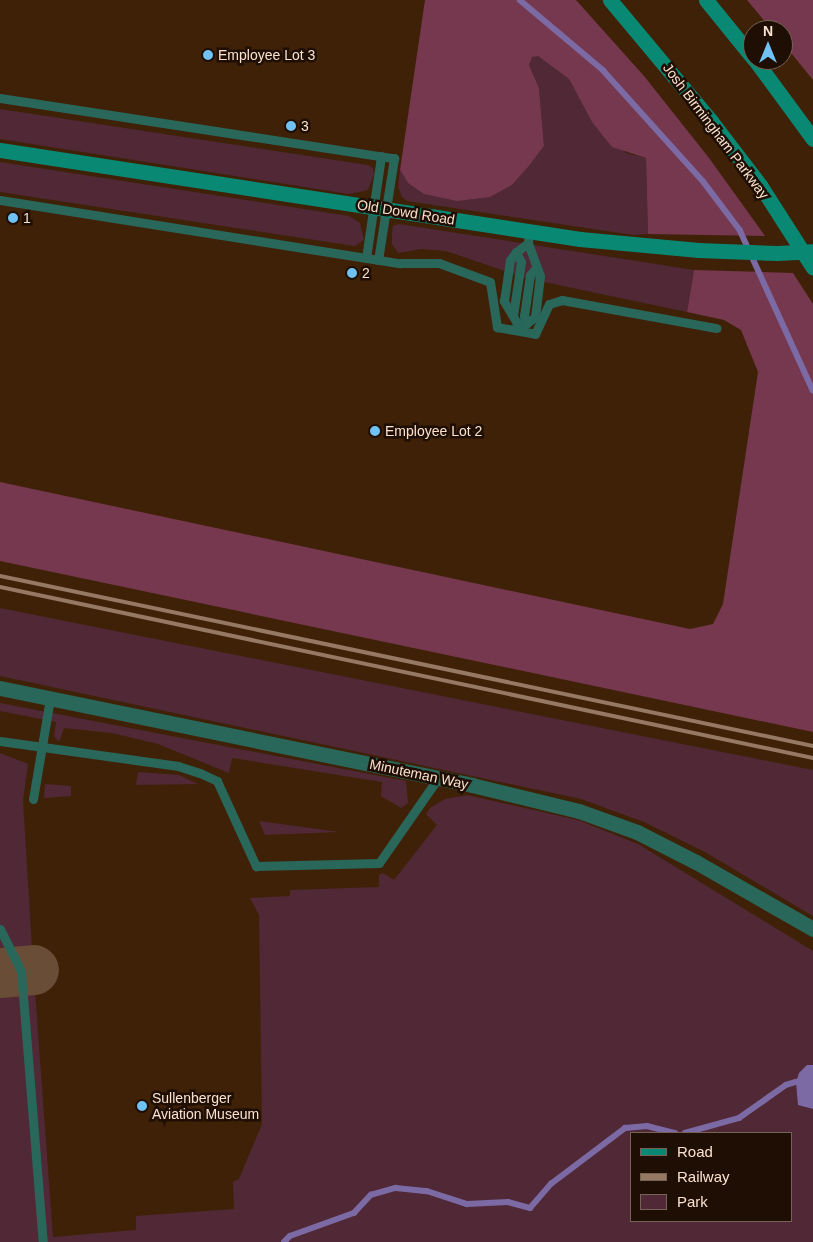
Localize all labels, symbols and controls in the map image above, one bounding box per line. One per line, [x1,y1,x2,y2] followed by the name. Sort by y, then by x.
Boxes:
[743,20,793,70] north arrow
[763,23,773,39] text: N
[218,47,315,63] place label: Employee Lot 3
[202,49,214,61] marker: Employee Lot 3
[659,60,773,202] street label: Josh Birmingham Parkway
[301,118,309,134] place label: 3
[285,120,297,132] marker: 3
[356,196,456,228] street label: Old Dowd Road
[23,210,31,226] place label: 1
[7,212,19,224] marker: 1
[362,265,370,281] place label: 2
[346,267,358,279] marker: 2
[385,423,482,439] place label: Employee Lot 2
[369,425,381,437] marker: Employee Lot 2
[368,755,470,793] street label: Minuteman Way
[152,1090,259,1122] place label: Sullenberger Aviation Museum
[136,1100,148,1112] marker: Sullenberger Aviation Museum
[630,1132,793,1222] legend
[677,1143,713,1160] text: Road
[677,1168,730,1185] text: Railway
[677,1193,708,1210] text: Park

